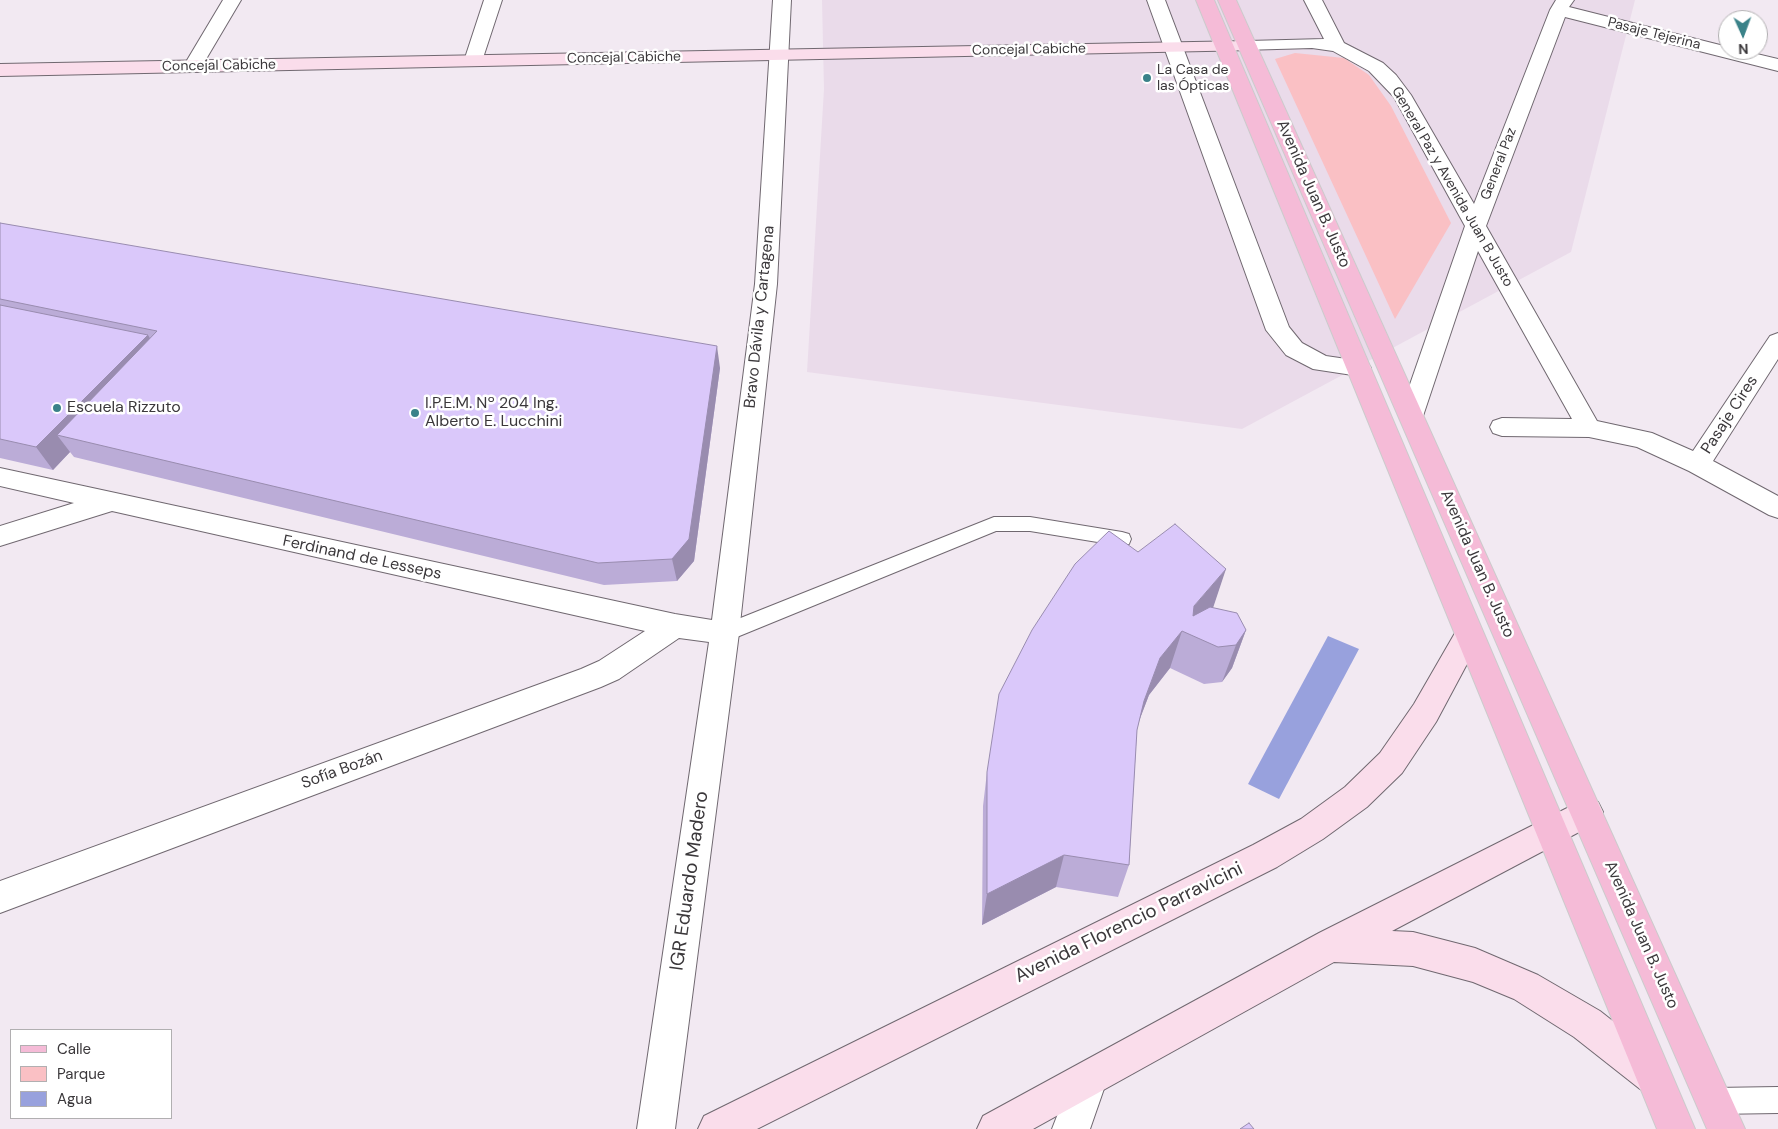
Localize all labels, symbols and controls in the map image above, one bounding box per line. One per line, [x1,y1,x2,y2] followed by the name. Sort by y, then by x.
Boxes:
[1718,10,1768,60] north arrow
[1606,14,1702,54] street label: Pasaje Tejerina
[1738,40,1749,58] text: N
[972,41,1086,59] street label: Concejal Cabiche
[567,49,681,67] street label: Concejal Cabiche
[162,57,276,75] street label: Concejal Cabiche
[1157,62,1229,94] place label: La Casa de las Ópticas
[1141,72,1153,84] marker: La Casa de las Ópticas
[1388,84,1516,290] street label: General Paz y Avenida Juan B Justo
[1272,117,1354,271] street label: Avenida Juan B. Justo
[1478,126,1520,202] street label: General Paz
[741,225,779,409] street label: Bravo Dávila y Cartagena
[1698,372,1762,458] street label: Pasaje Cires
[425,394,562,432] place label: I.P.E.M. Nº 204 Ing. Alberto E. Lucchini
[67,398,181,418] place label: Escuela Rizzuto
[51,402,63,414] marker: Escuela Rizzuto
[409,407,421,419] marker: I.P.E.M. Nº 204 Ing. Alberto E. Lucchini
[1436,487,1518,641] street label: Avenida Juan B. Justo
[281,532,443,584] street label: Ferdinand de Lesseps
[299,746,385,794] street label: Sofía Bozán
[666,790,714,972] street label: IGR Eduardo Madero
[1011,858,1247,988] street label: Avenida Florencio Parravicini
[1600,858,1682,1012] street label: Avenida Juan B. Justo
[10,1029,172,1119] legend
[57,1039,91,1059] text: Calle
[57,1064,105,1084] text: Parque
[57,1089,92,1109] text: Agua

